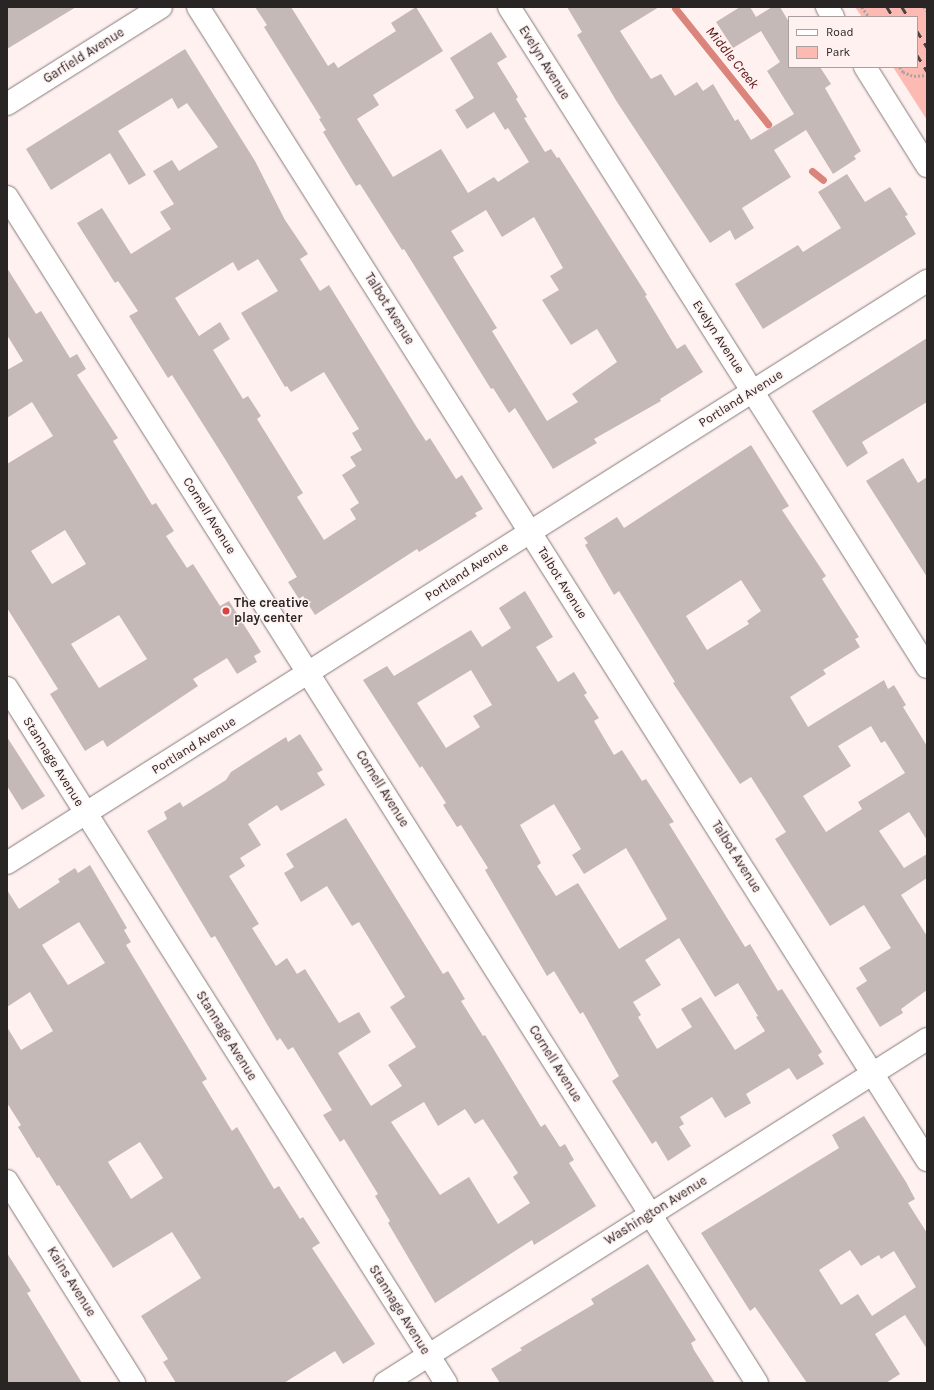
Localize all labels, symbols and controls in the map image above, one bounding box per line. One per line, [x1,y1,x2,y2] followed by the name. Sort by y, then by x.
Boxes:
[788,16,918,68] legend
[515,23,573,103] street label: Evelyn Avenue
[702,24,762,92] water label: Middle Creek
[41,25,127,87] street label: Garfield Avenue
[826,25,854,39] text: Road
[826,45,850,59] text: Park
[361,270,417,348] street label: Talbot Avenue
[689,298,747,376] street label: Evelyn Avenue
[696,367,786,431] street label: Portland Avenue
[179,475,239,557] street label: Cornell Avenue
[422,539,512,605] street label: Portland Avenue
[534,544,590,622] street label: Talbot Avenue
[234,596,309,627] place label: The creative play center
[221,606,231,616] marker: The creative play center
[19,714,87,810] street label: Stannage Avenue
[149,714,239,778] street label: Portland Avenue
[352,748,412,830] street label: Cornell Avenue
[708,818,764,896] street label: Talbot Avenue
[192,988,260,1084] street label: Stannage Avenue
[525,1023,585,1105] street label: Cornell Avenue
[602,1173,710,1249] street label: Washington Avenue
[43,1244,99,1320] street label: Kains Avenue
[365,1262,433,1358] street label: Stannage Avenue

